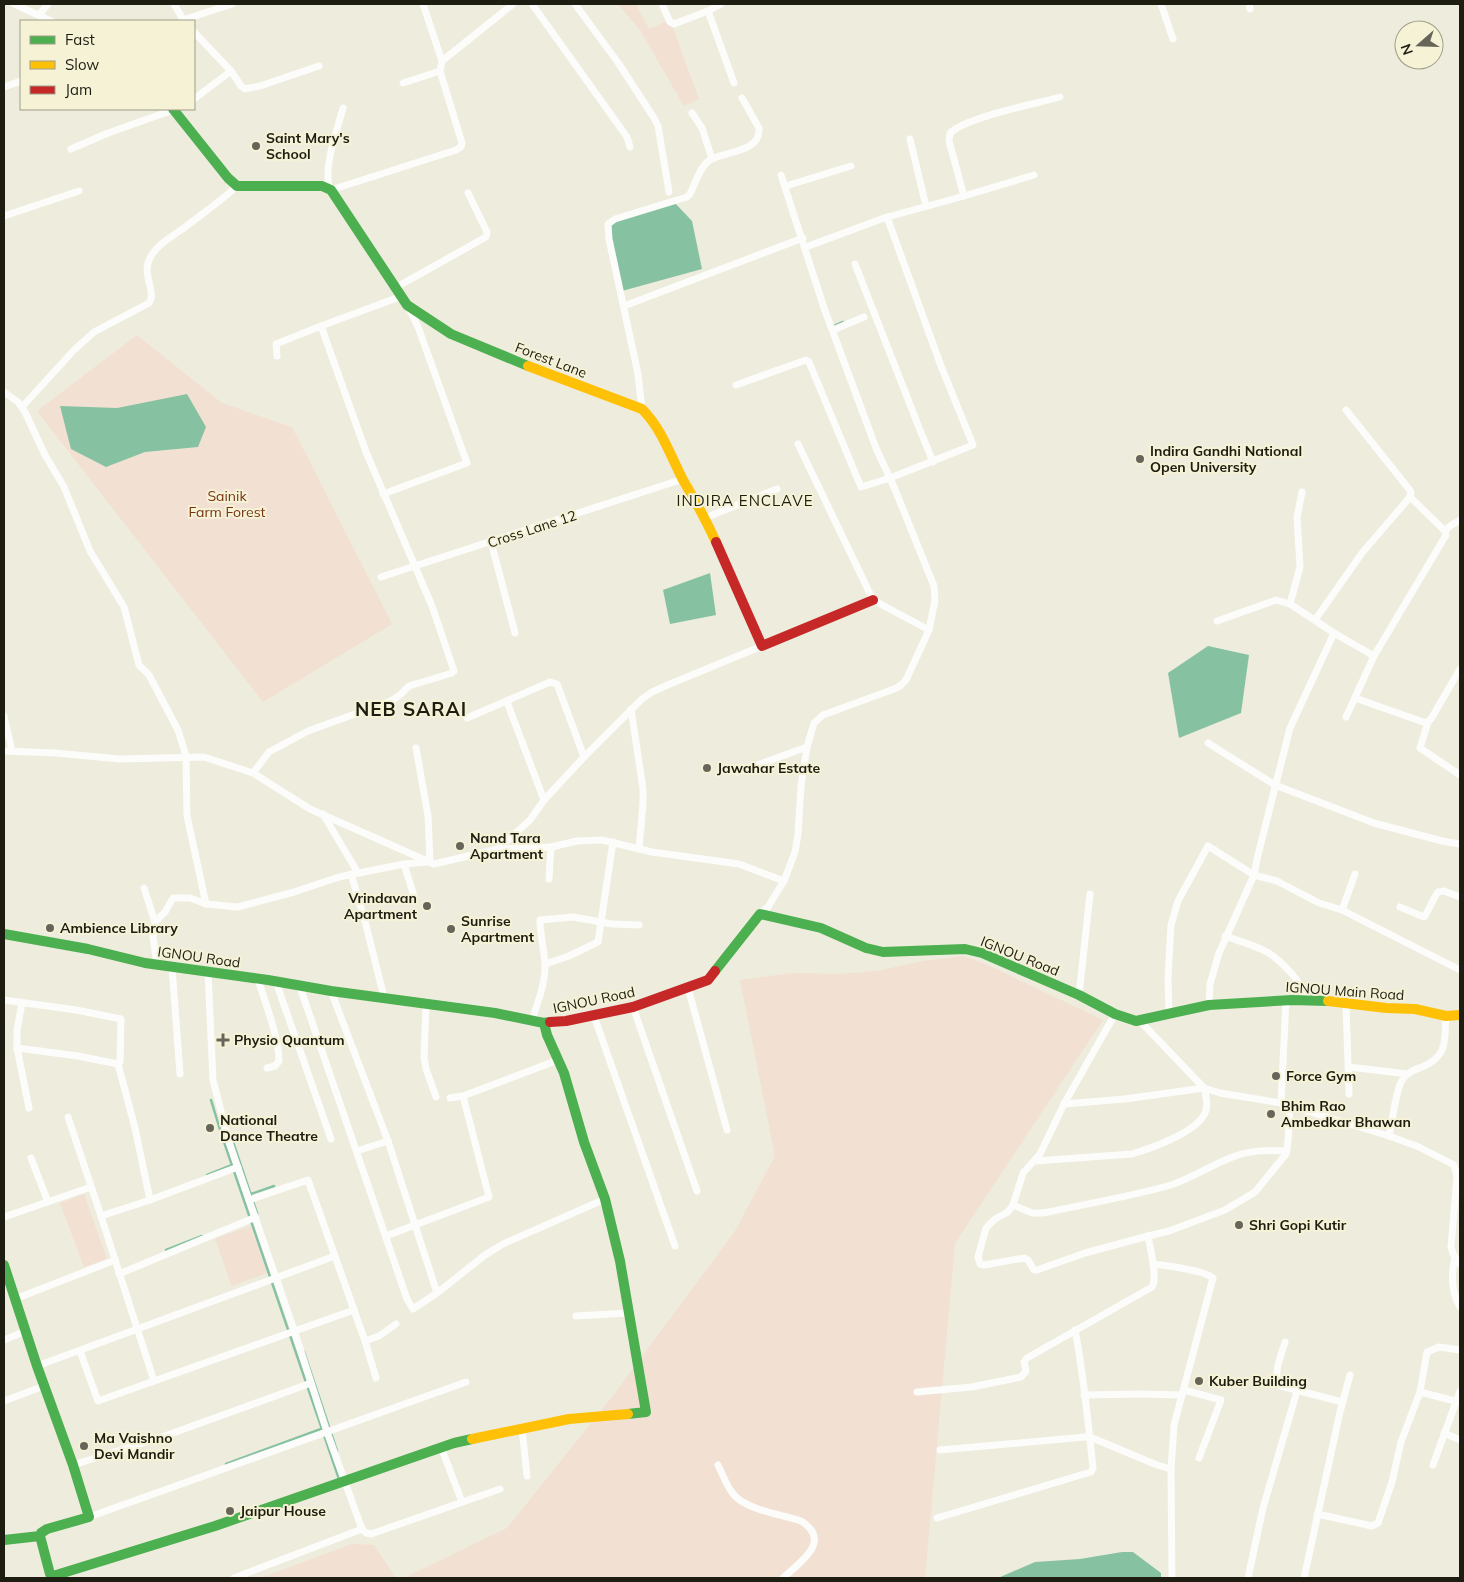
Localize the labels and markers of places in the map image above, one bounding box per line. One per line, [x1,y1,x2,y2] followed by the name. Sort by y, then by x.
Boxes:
[266,129,350,163] place label: Saint Mary's School
[250,140,262,152] marker: Saint Mary's School
[1150,442,1302,476] place label: Indira Gandhi National Open University
[1134,453,1146,465] marker: Indira Gandhi National Open University
[717,759,820,777] place label: Jawahar Estate
[701,762,713,774] marker: Jawahar Estate
[470,829,544,863] place label: Nand Tara Apartment
[454,840,466,852] marker: Nand Tara Apartment
[344,889,418,923] place label: Vrindavan Apartment
[421,900,433,912] marker: Vrindavan Apartment
[461,912,535,946] place label: Sunrise Apartment
[60,919,178,937] place label: Ambience Library
[44,922,56,934] marker: Ambience Library
[445,923,457,935] marker: Sunrise Apartment
[234,1031,345,1049] place label: Physio Quantum
[216,1033,230,1047] marker: Physio Quantum
[1286,1067,1356,1085] place label: Force Gym
[1270,1070,1282,1082] marker: Force Gym
[1281,1097,1411,1131] place label: Bhim Rao Ambedkar Bhawan
[1265,1108,1277,1120] marker: Bhim Rao Ambedkar Bhawan
[220,1111,318,1145] place label: National Dance Theatre
[204,1122,216,1134] marker: National Dance Theatre
[1249,1216,1347,1234] place label: Shri Gopi Kutir
[1233,1219,1245,1231] marker: Shri Gopi Kutir
[1209,1372,1307,1390] place label: Kuber Building
[1193,1375,1205,1387] marker: Kuber Building
[94,1429,175,1463] place label: Ma Vaishno Devi Mandir
[78,1440,90,1452] marker: Ma Vaishno Devi Mandir
[240,1502,326,1520] place label: Jaipur House
[224,1505,236,1517] marker: Jaipur House

